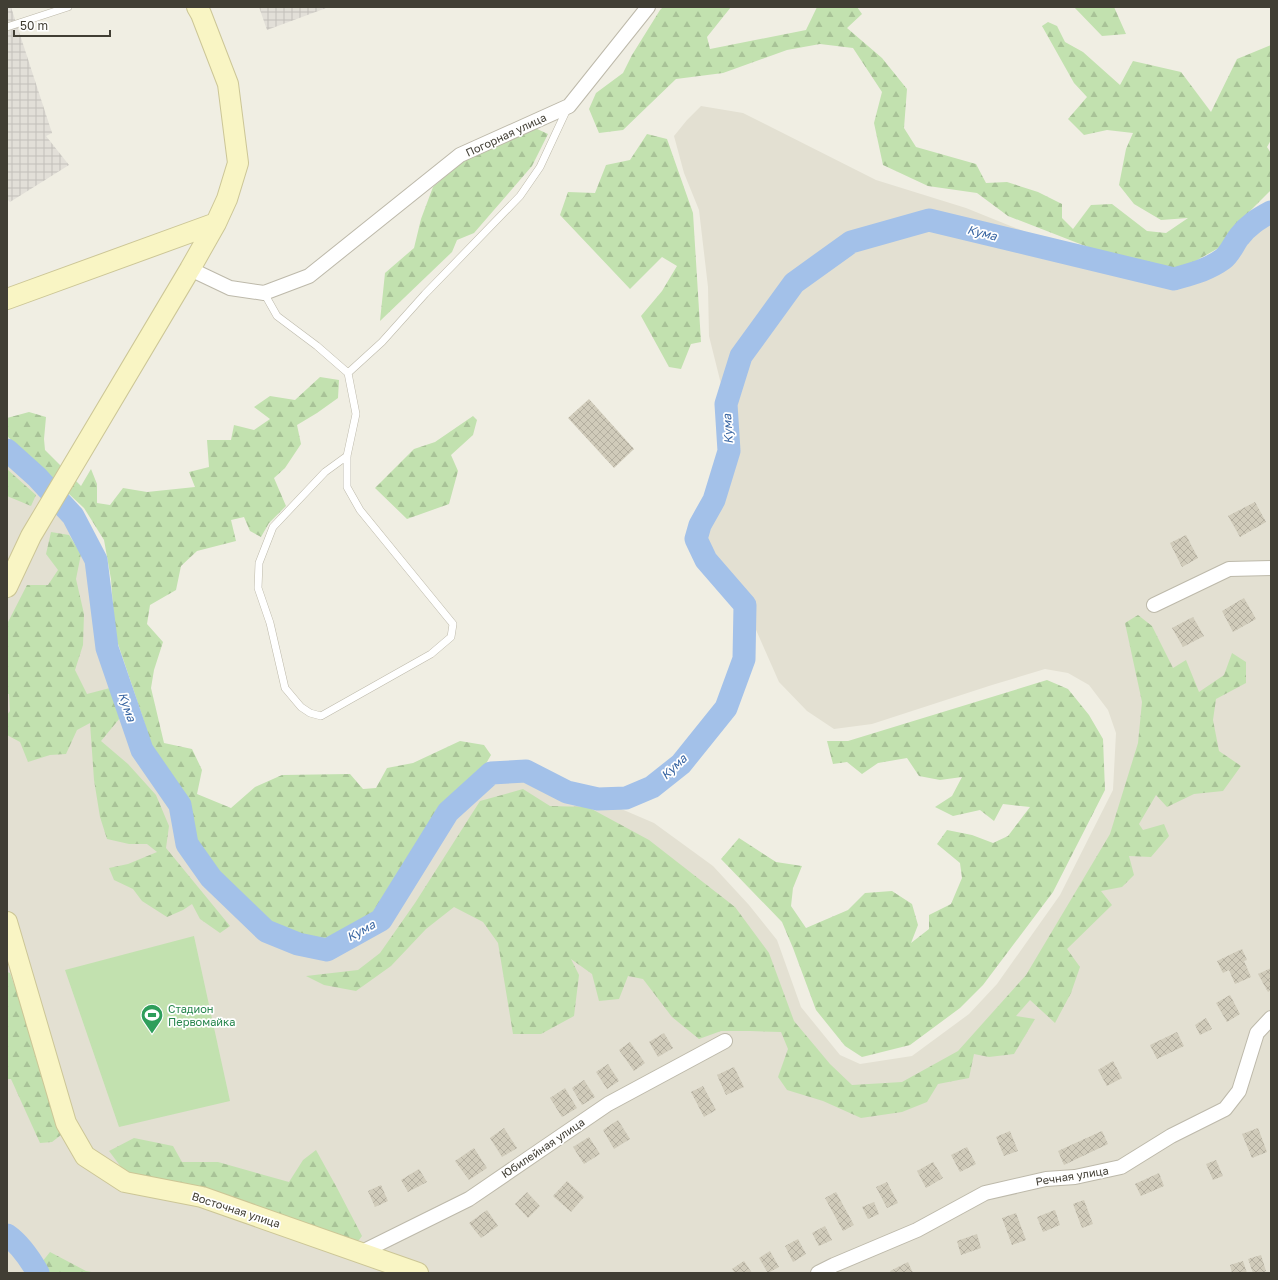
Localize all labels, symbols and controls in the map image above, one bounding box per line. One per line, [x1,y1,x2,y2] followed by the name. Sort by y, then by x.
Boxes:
[14,12,110,38] scale bar
[20,18,48,33] text: 50 m
[463,110,548,159] street label: Погорная улица
[966,222,1000,244] water label: Кума
[719,412,736,445] water label: Кума
[115,690,140,725] water label: Кума
[658,750,691,782] water label: Кума
[344,916,379,944] water label: Кума
[139,1002,165,1035] sports icon: Стадион Первомайка
[168,1002,236,1028] place label: Стадион Первомайка
[499,1115,587,1180] street label: Юбилейная улица
[1034,1163,1109,1188] street label: Речная улица
[190,1189,282,1230] street label: Восточная улица

